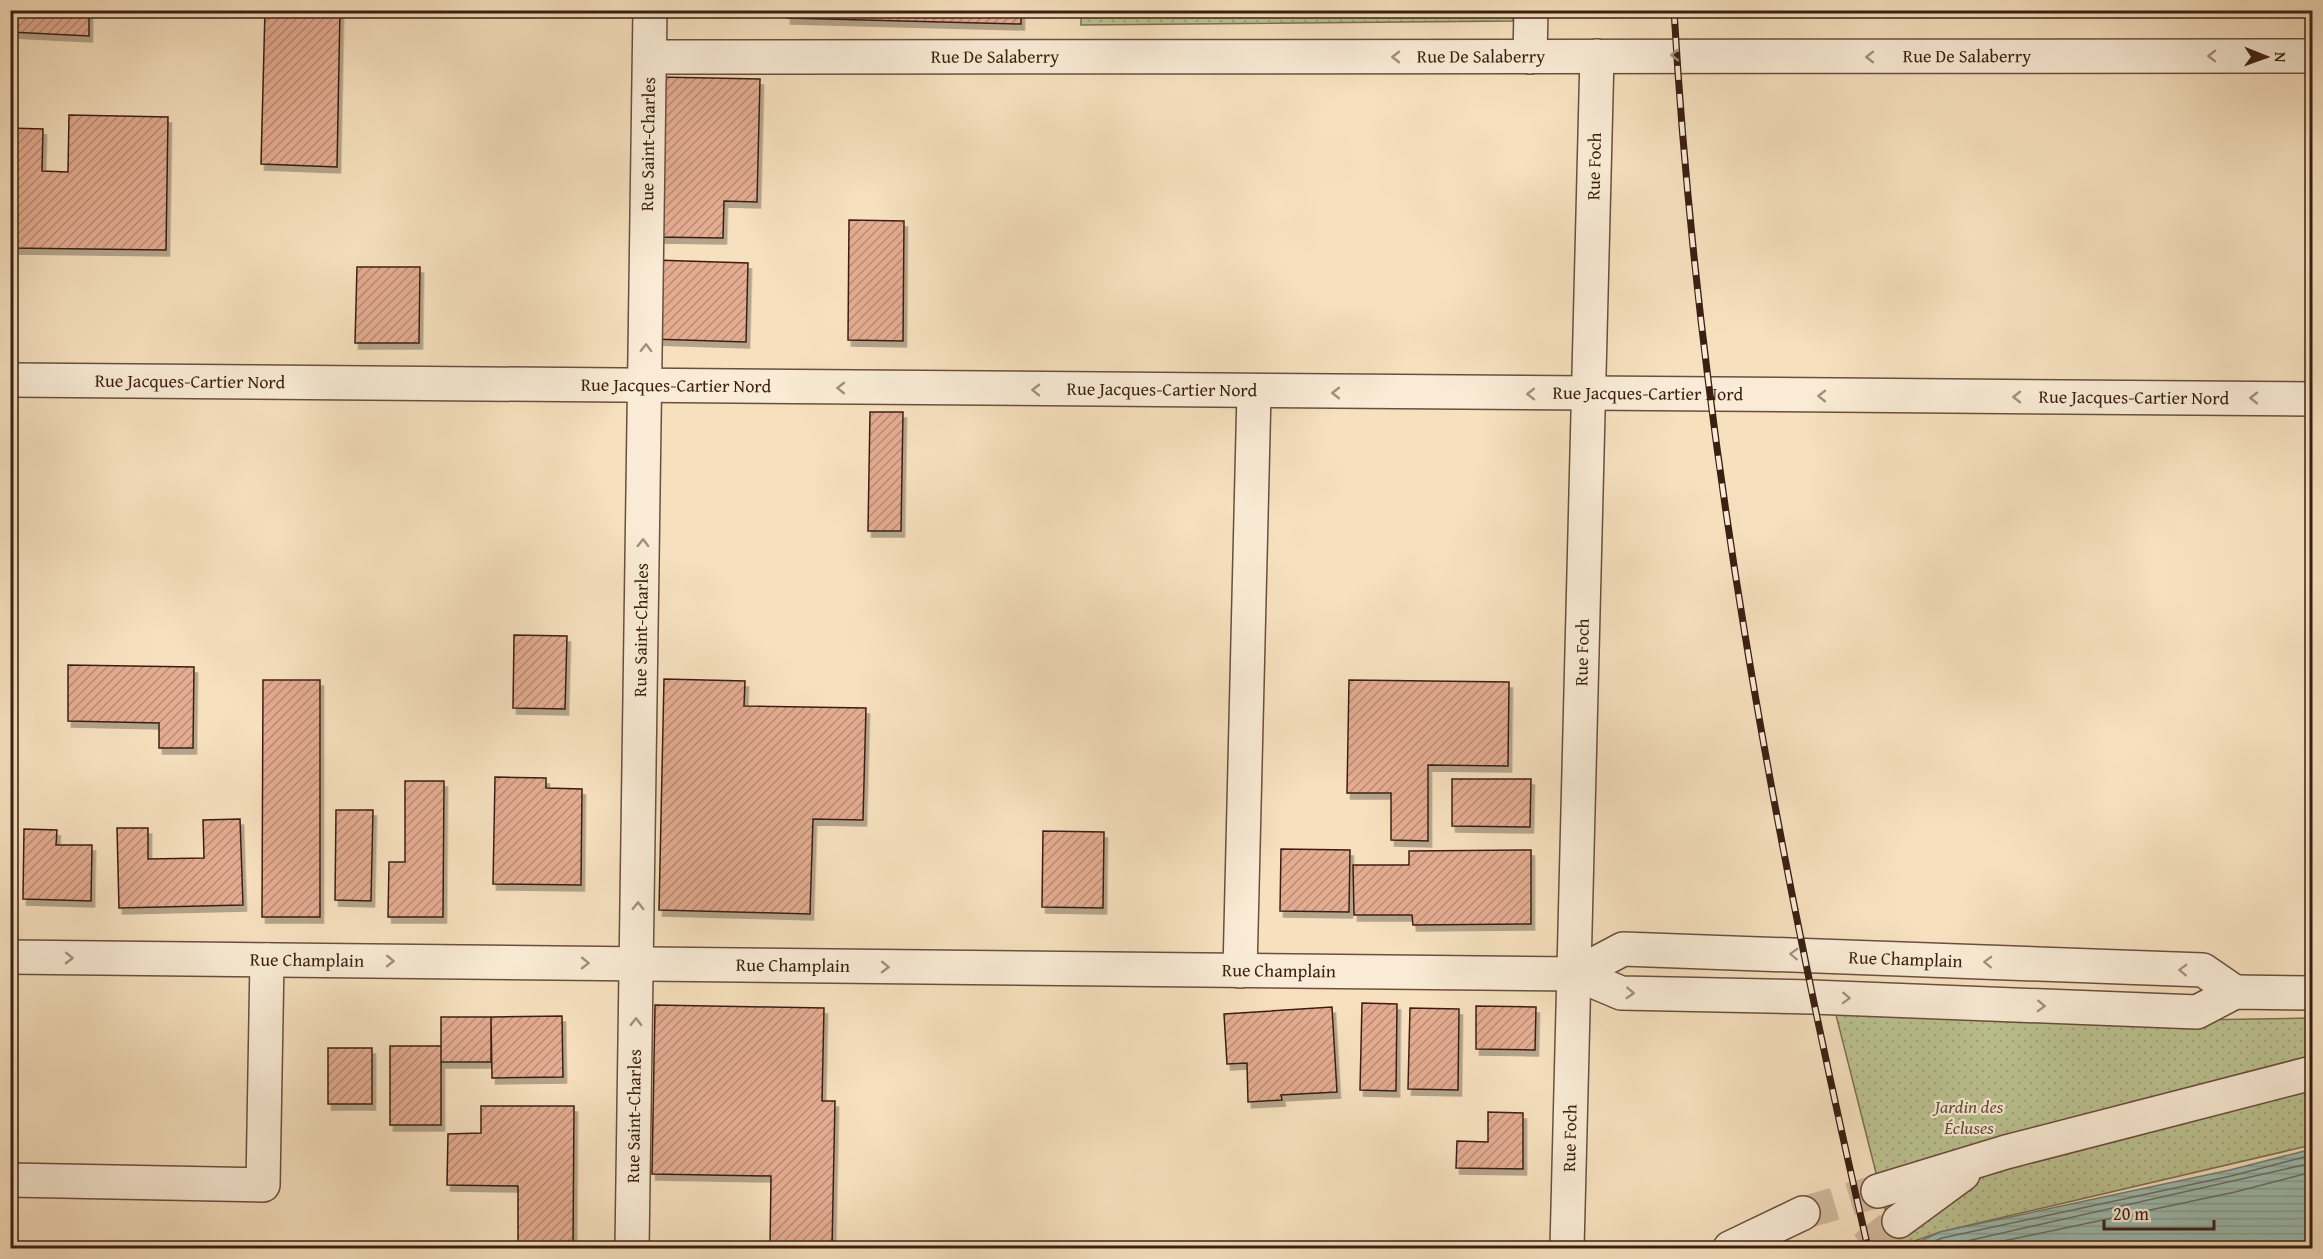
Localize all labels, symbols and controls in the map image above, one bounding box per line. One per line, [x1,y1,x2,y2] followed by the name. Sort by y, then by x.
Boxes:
[2236,27,2296,87] north arrow
[1417,42,1545,70] street label: Rue De Salaberry
[1903,42,2031,69] street label: Rue De Salaberry
[931,43,1059,70] street label: Rue De Salaberry
[1671,49,1680,61] one-way arrow
[2208,50,2217,62] one-way arrow
[1392,51,1401,63] one-way arrow
[1866,51,1875,63] one-way arrow
[2269,52,2293,63] text: N
[633,77,662,211] street label: Rue Saint-Charles
[1579,132,1608,200] street label: Rue Foch
[639,343,652,352] one-way arrow
[95,367,286,395] street label: Rue Jacques-Cartier Nord
[581,371,772,399] street label: Rue Jacques-Cartier Nord
[1067,375,1258,403] street label: Rue Jacques-Cartier Nord
[1553,379,1744,407] street label: Rue Jacques-Cartier Nord
[836,382,845,394] one-way arrow
[2039,383,2230,411] street label: Rue Jacques-Cartier Nord
[1031,384,1040,396] one-way arrow
[1331,386,1340,399] one-way arrow
[1526,388,1535,400] one-way arrow
[1818,390,1827,402] one-way arrow
[2013,391,2022,403] one-way arrow
[2250,392,2259,404] one-way arrow
[637,538,649,547] one-way arrow
[626,563,655,697] street label: Rue Saint-Charles
[1567,618,1596,686] street label: Rue Foch
[631,901,644,910] one-way arrow
[1848,943,1963,974] street label: Rue Champlain
[250,946,364,974] street label: Rue Champlain
[1789,948,1798,960] one-way arrow
[64,951,73,964] one-way arrow
[736,951,850,979] street label: Rue Champlain
[385,955,394,967] one-way arrow
[1984,955,1993,968] one-way arrow
[1222,956,1336,984] street label: Rue Champlain
[580,957,589,970] one-way arrow
[880,961,889,973] one-way arrow
[2179,963,2188,976] one-way arrow
[1626,987,1635,1000] one-way arrow
[1842,992,1851,1005] one-way arrow
[2037,1000,2046,1012] one-way arrow
[630,1018,642,1027] one-way arrow
[619,1049,648,1183] street label: Rue Saint-Charles
[1932,1093,2004,1141] park label: Jardin des Écluses
[1555,1104,1584,1172] street label: Rue Foch
[2104,1193,2214,1231] scale bar
[2113,1200,2149,1227] text: 20 m

